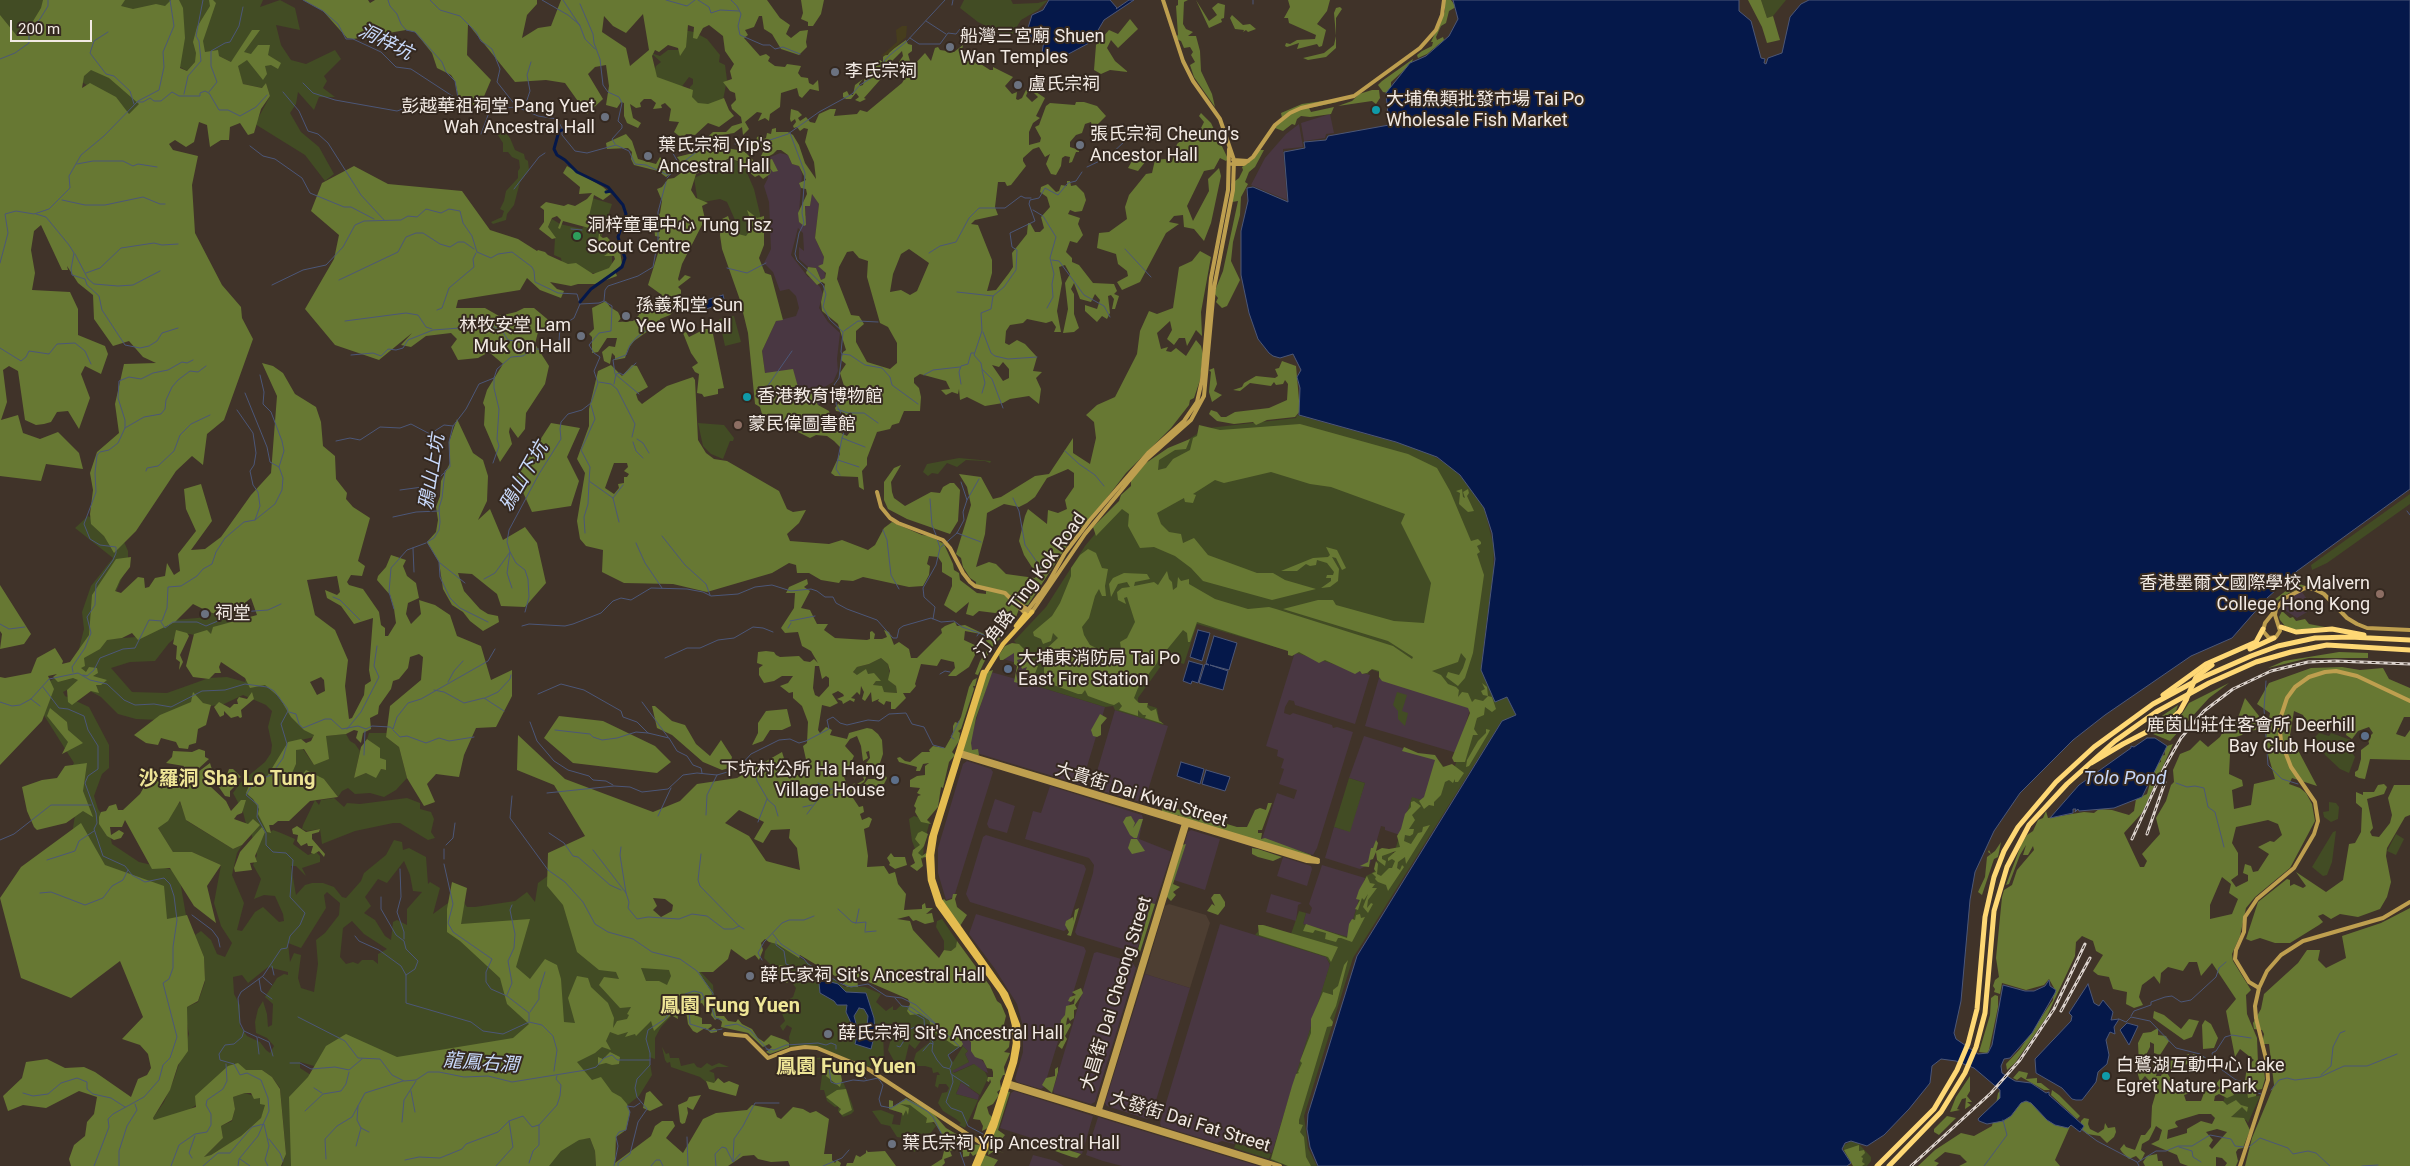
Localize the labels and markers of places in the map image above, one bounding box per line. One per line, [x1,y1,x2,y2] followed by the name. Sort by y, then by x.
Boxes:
[960,26,1104,68] place label: 船灣三宮廟 Shuen Wan Temples
[944,41,956,53] marker: 船灣三宮廟 Shuen Wan Temples
[845,61,917,83] place label: 李氏宗祠
[829,66,841,78] marker: 李氏宗祠
[1028,74,1100,96] place label: 盧氏宗祠
[1012,79,1024,91] marker: 盧氏宗祠
[1386,89,1584,132] place label: 大埔魚類批發市場 Tai Po Wholesale Fish Market
[401,96,595,138] place label: 彭越華祖祠堂 Pang Yuet Wah Ancestral Hall
[1370,104,1382,116] marker: 大埔魚類批發市場 Tai Po Wholesale Fish Market
[599,111,611,123] marker: 彭越華祖祠堂 Pang Yuet Wah Ancestral Hall
[1090,124,1239,166] place label: 張氏宗祠 Cheung's Ancestor Hall
[658,135,771,178] place label: 葉氏宗祠 Yip's Ancestral Hall
[1074,139,1086,151] marker: 張氏宗祠 Cheung's Ancestor Hall
[642,150,654,162] marker: 葉氏宗祠 Yip's Ancestral Hall
[587,215,772,258] place label: 洞梓童軍中心 Tung Tsz Scout Centre
[571,230,583,242] marker: 洞梓童軍中心 Tung Tsz Scout Centre
[636,295,743,338] place label: 孫義和堂 Sun Yee Wo Hall
[620,310,632,322] marker: 孫義和堂 Sun Yee Wo Hall
[459,315,571,358] place label: 林牧安堂 Lam Muk On Hall
[575,330,587,342] marker: 林牧安堂 Lam Muk On Hall
[757,386,883,408] place label: 香港教育博物館
[741,391,753,403] marker: 香港教育博物館
[748,414,856,436] place label: 蒙民偉圖書館
[732,419,744,431] marker: 蒙民偉圖書館
[2139,573,2370,616] place label: 香港墨爾文國際學校 Malvern College Hong Kong
[2374,588,2386,600] marker: 香港墨爾文國際學校 Malvern College Hong Kong
[215,603,251,625] place label: 祠堂
[199,608,211,620] marker: 祠堂
[1018,648,1180,691] place label: 大埔東消防局 Tai Po East Fire Station
[1002,663,1014,675] marker: 大埔東消防局 Tai Po East Fire Station
[2146,715,2355,758] place label: 鹿茵山莊住客會所 Deerhill Bay Club House
[2359,730,2371,742] marker: 鹿茵山莊住客會所 Deerhill Bay Club House
[721,759,885,802] place label: 下坑村公所 Ha Hang Village House
[889,774,901,786] marker: 下坑村公所 Ha Hang Village House
[760,965,985,987] place label: 薛氏家祠 Sit's Ancestral Hall
[744,970,756,982] marker: 薛氏家祠 Sit's Ancestral Hall
[838,1023,1063,1045] place label: 薛氏宗祠 Sit's Ancestral Hall
[822,1028,834,1040] marker: 薛氏宗祠 Sit's Ancestral Hall
[2116,1055,2284,1098] place label: 白鷺湖互動中心 Lake Egret Nature Park
[2100,1070,2112,1082] marker: 白鷺湖互動中心 Lake Egret Nature Park
[902,1133,1120,1155] place label: 葉氏宗祠 Yip Ancestral Hall
[886,1138,898,1150] marker: 葉氏宗祠 Yip Ancestral Hall

